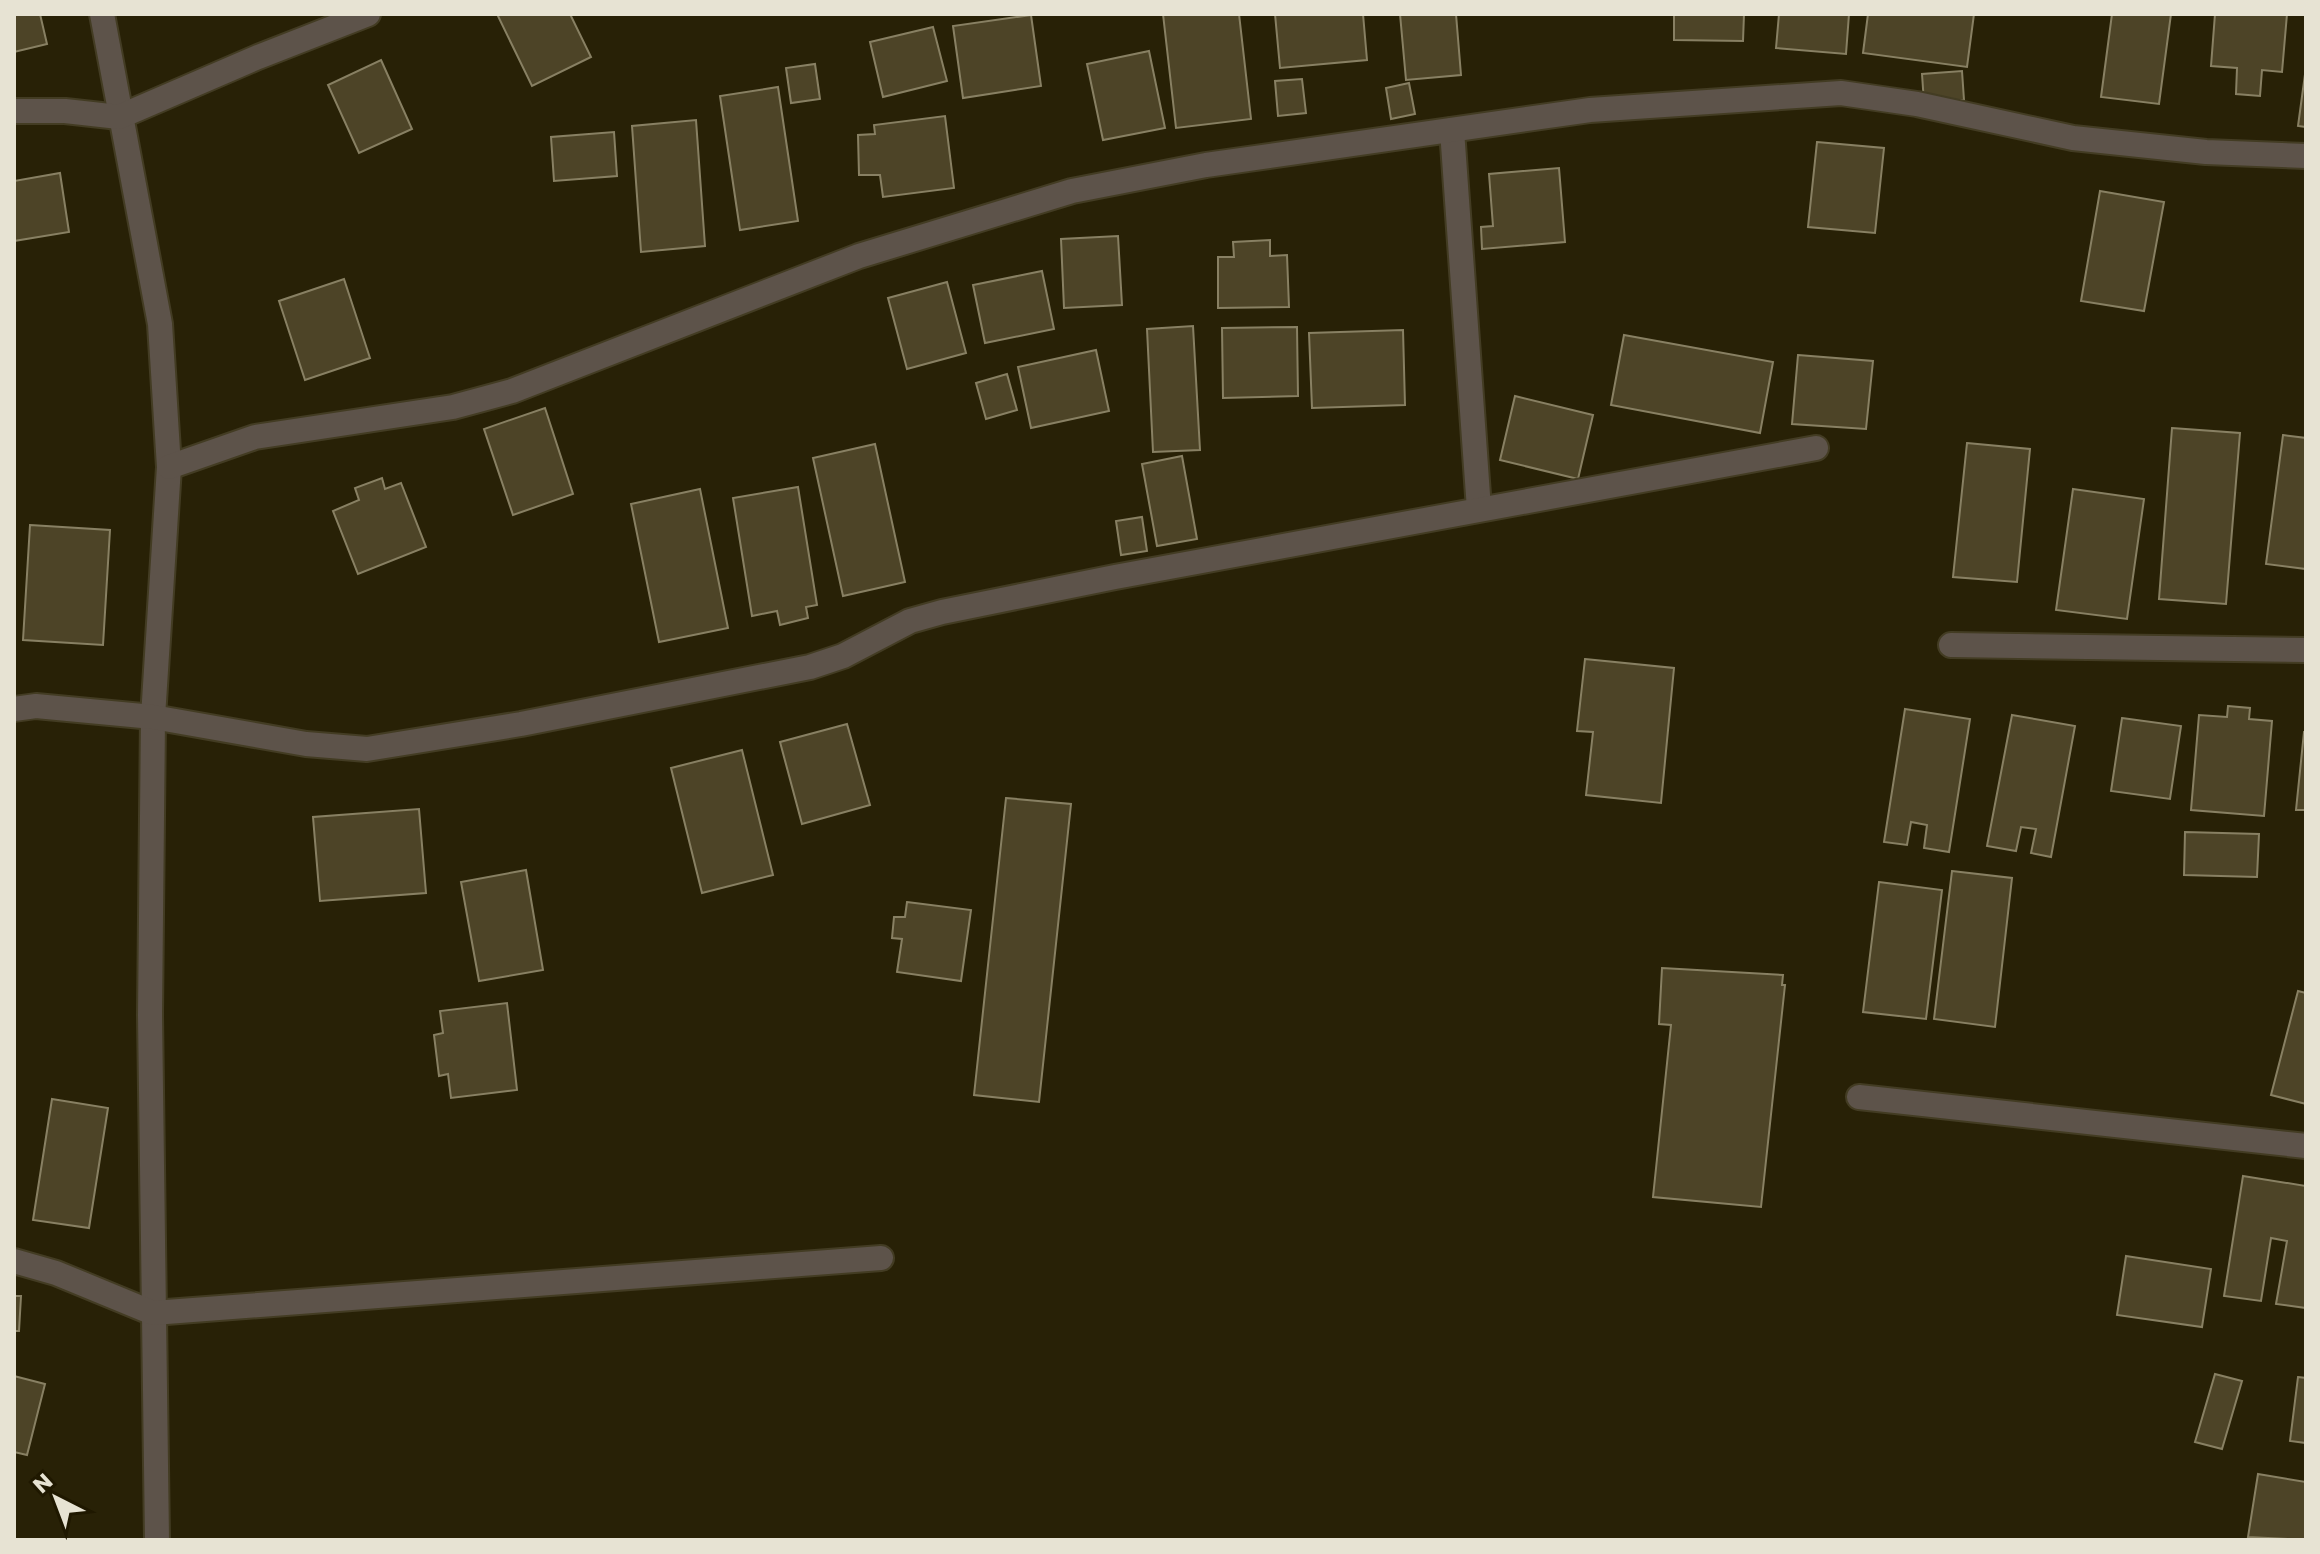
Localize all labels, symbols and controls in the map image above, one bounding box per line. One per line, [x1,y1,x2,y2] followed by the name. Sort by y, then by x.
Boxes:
[16,1458,96,1538] north arrow
[26,1466,59,1501] text: N

